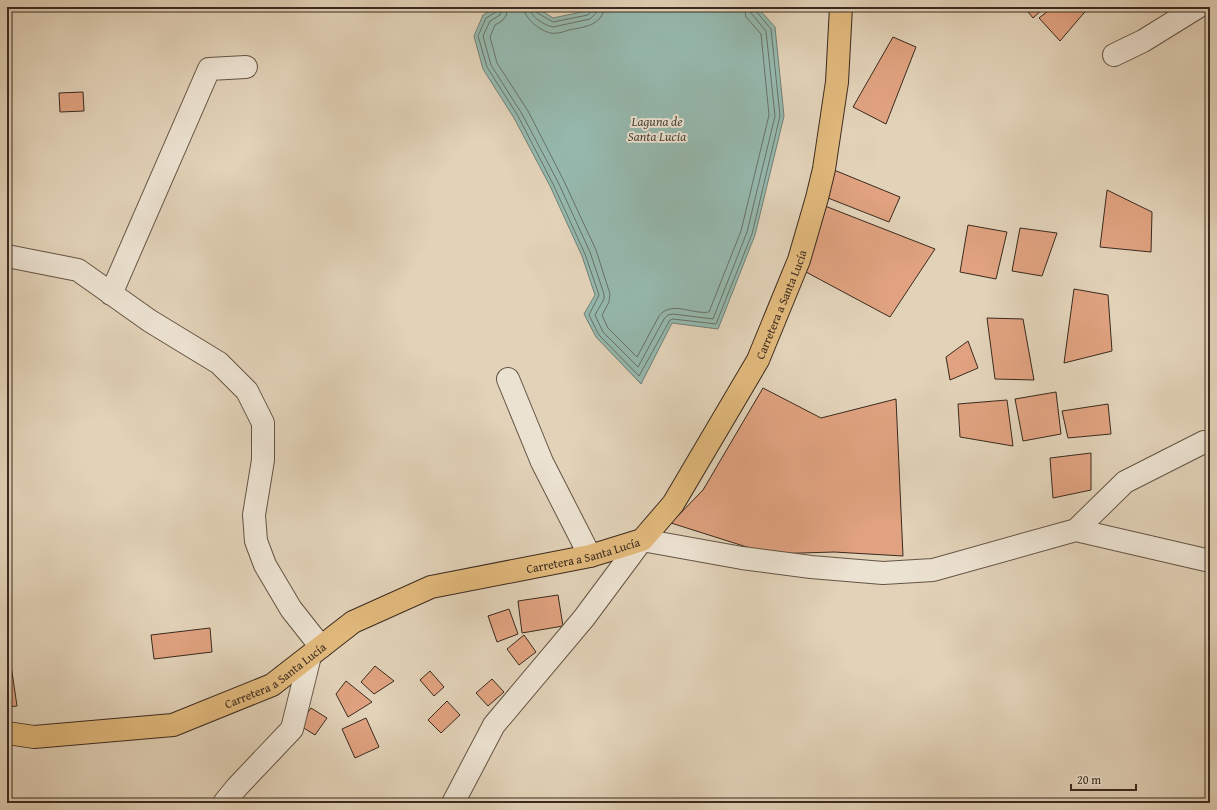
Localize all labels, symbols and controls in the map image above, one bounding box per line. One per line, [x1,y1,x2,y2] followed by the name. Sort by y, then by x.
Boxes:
[628,112,686,146] water label: Laguna de Santa Lucia
[751,247,810,361] street label: Carretera a Santa Lucía
[525,533,642,577] street label: Carretera a Santa Lucía
[222,638,329,712] street label: Carretera a Santa Lucía
[1071,766,1136,792] scale bar
[1077,771,1101,788] text: 20 m

